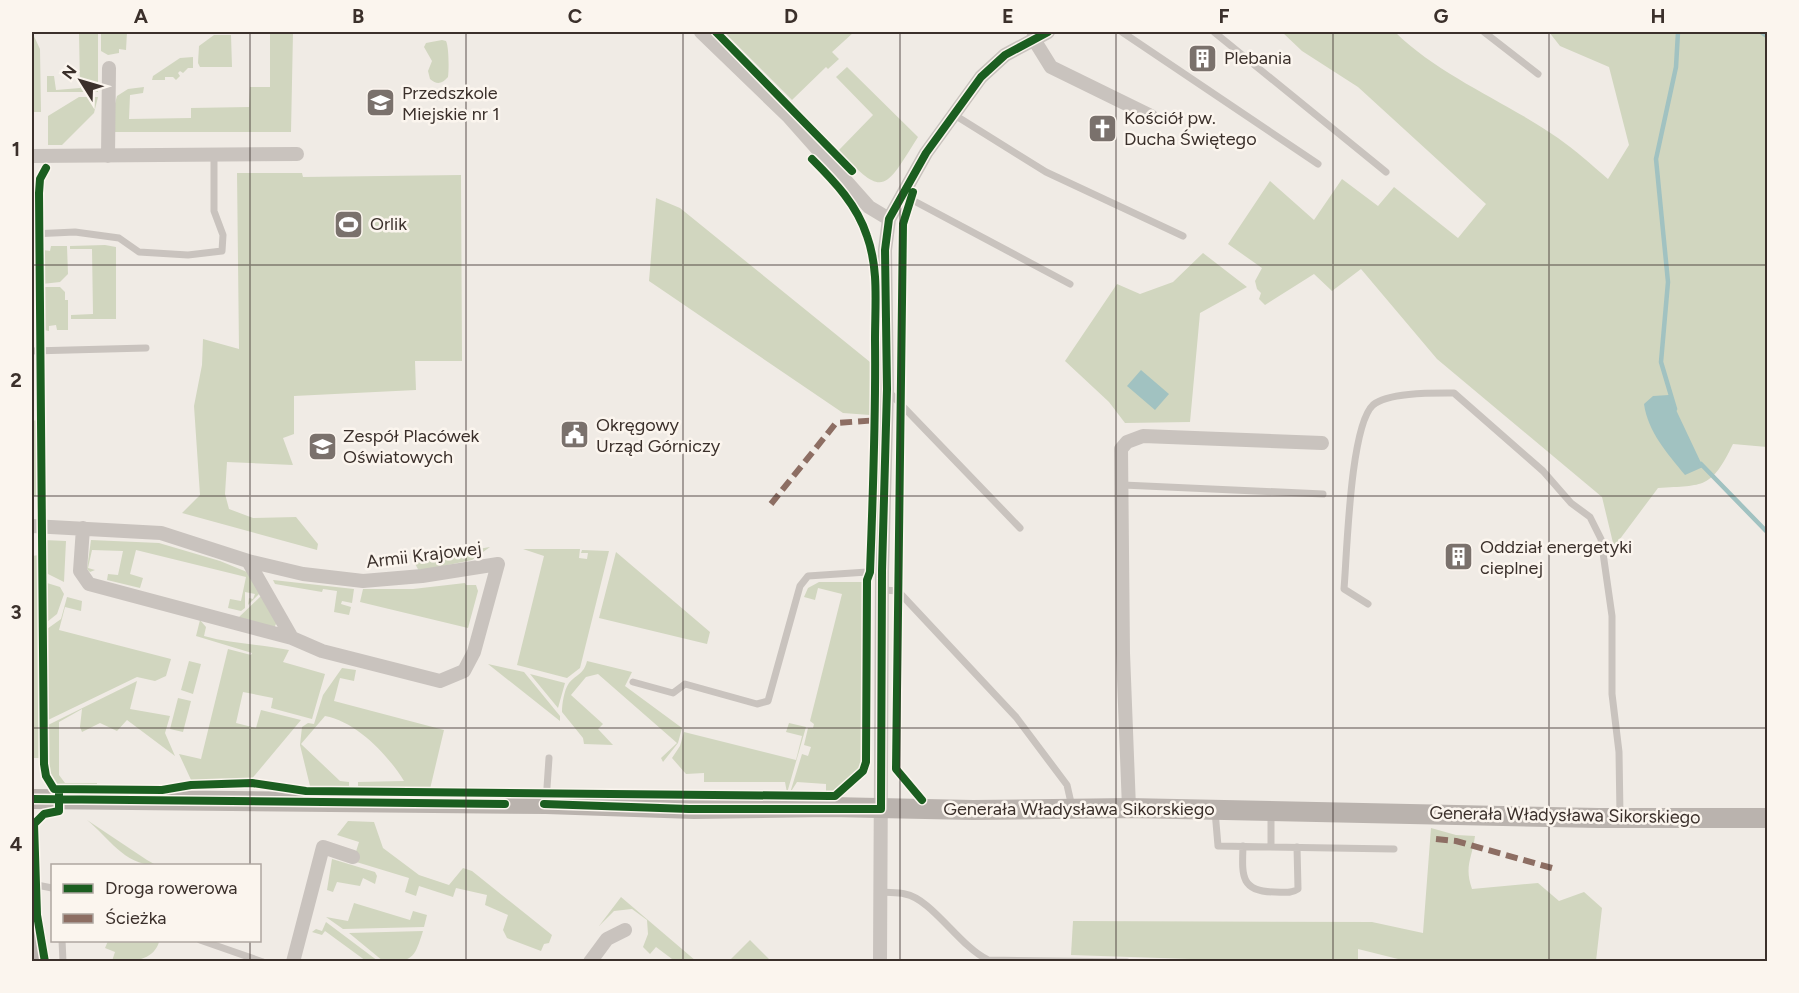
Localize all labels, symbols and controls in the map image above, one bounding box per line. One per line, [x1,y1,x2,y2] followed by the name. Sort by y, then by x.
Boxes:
[134,4,149,28] text: A
[352,4,364,28] text: B
[568,4,582,28] text: C
[784,4,798,28] text: D
[1002,4,1014,28] text: E
[1218,4,1230,28] text: F
[1434,4,1449,28] text: G
[1651,4,1666,28] text: H
[1187,42,1219,74] building icon: Plebania
[1224,47,1291,69] place label: Plebania
[51,51,111,111] north arrow
[58,62,81,83] text: N
[402,82,500,125] place label: Przedszkole Miejskie nr 1
[365,87,397,119] school or university icon: Przedszkole Miejskie nr 1
[1124,107,1257,150] place label: Kościół pw. Ducha Świętego
[1087,112,1119,144] church icon: Kościół pw. Ducha Świętego
[12,137,20,161] text: 1
[333,208,365,240] sports icon: Orlik
[370,213,407,235] place label: Orlik
[10,368,22,392] text: 2
[596,414,721,457] place label: Okręgowy Urząd Górniczy
[559,419,591,451] public building icon: Okręgowy Urząd Górniczy
[343,425,480,468] place label: Zespół Placówek Oświatowych
[306,430,338,462] school or university icon: Zespół Placówek Oświatowych
[1480,536,1632,579] place label: Oddział energetyki cieplnej
[365,537,483,573] street label: Armii Krajowej
[1443,541,1475,573] building icon: Oddział energetyki cieplnej
[10,600,22,624] text: 3
[943,798,1215,820] street label: Generała Władysława Sikorskiego
[1429,802,1701,828] street label: Generała Władysława Sikorskiego
[10,832,23,856] text: 4
[51,864,261,942] legend
[105,877,237,899] text: Droga rowerowa
[105,907,166,929] text: Ścieżka

